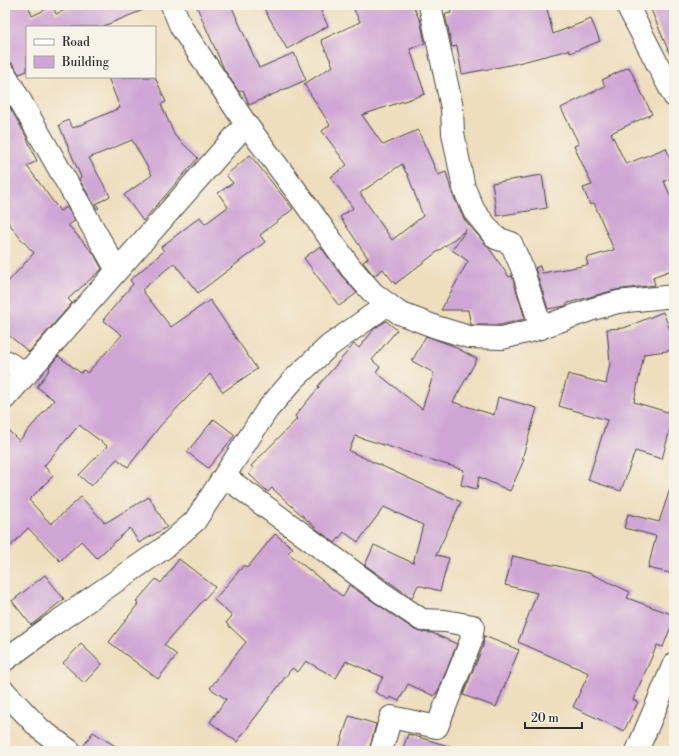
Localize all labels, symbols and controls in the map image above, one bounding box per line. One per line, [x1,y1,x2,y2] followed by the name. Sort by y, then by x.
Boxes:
[26,26,156,78] legend
[62,35,90,50] text: Road
[61,55,110,70] text: Building
[525,704,582,730] scale bar
[531,711,559,726] text: 20 m

